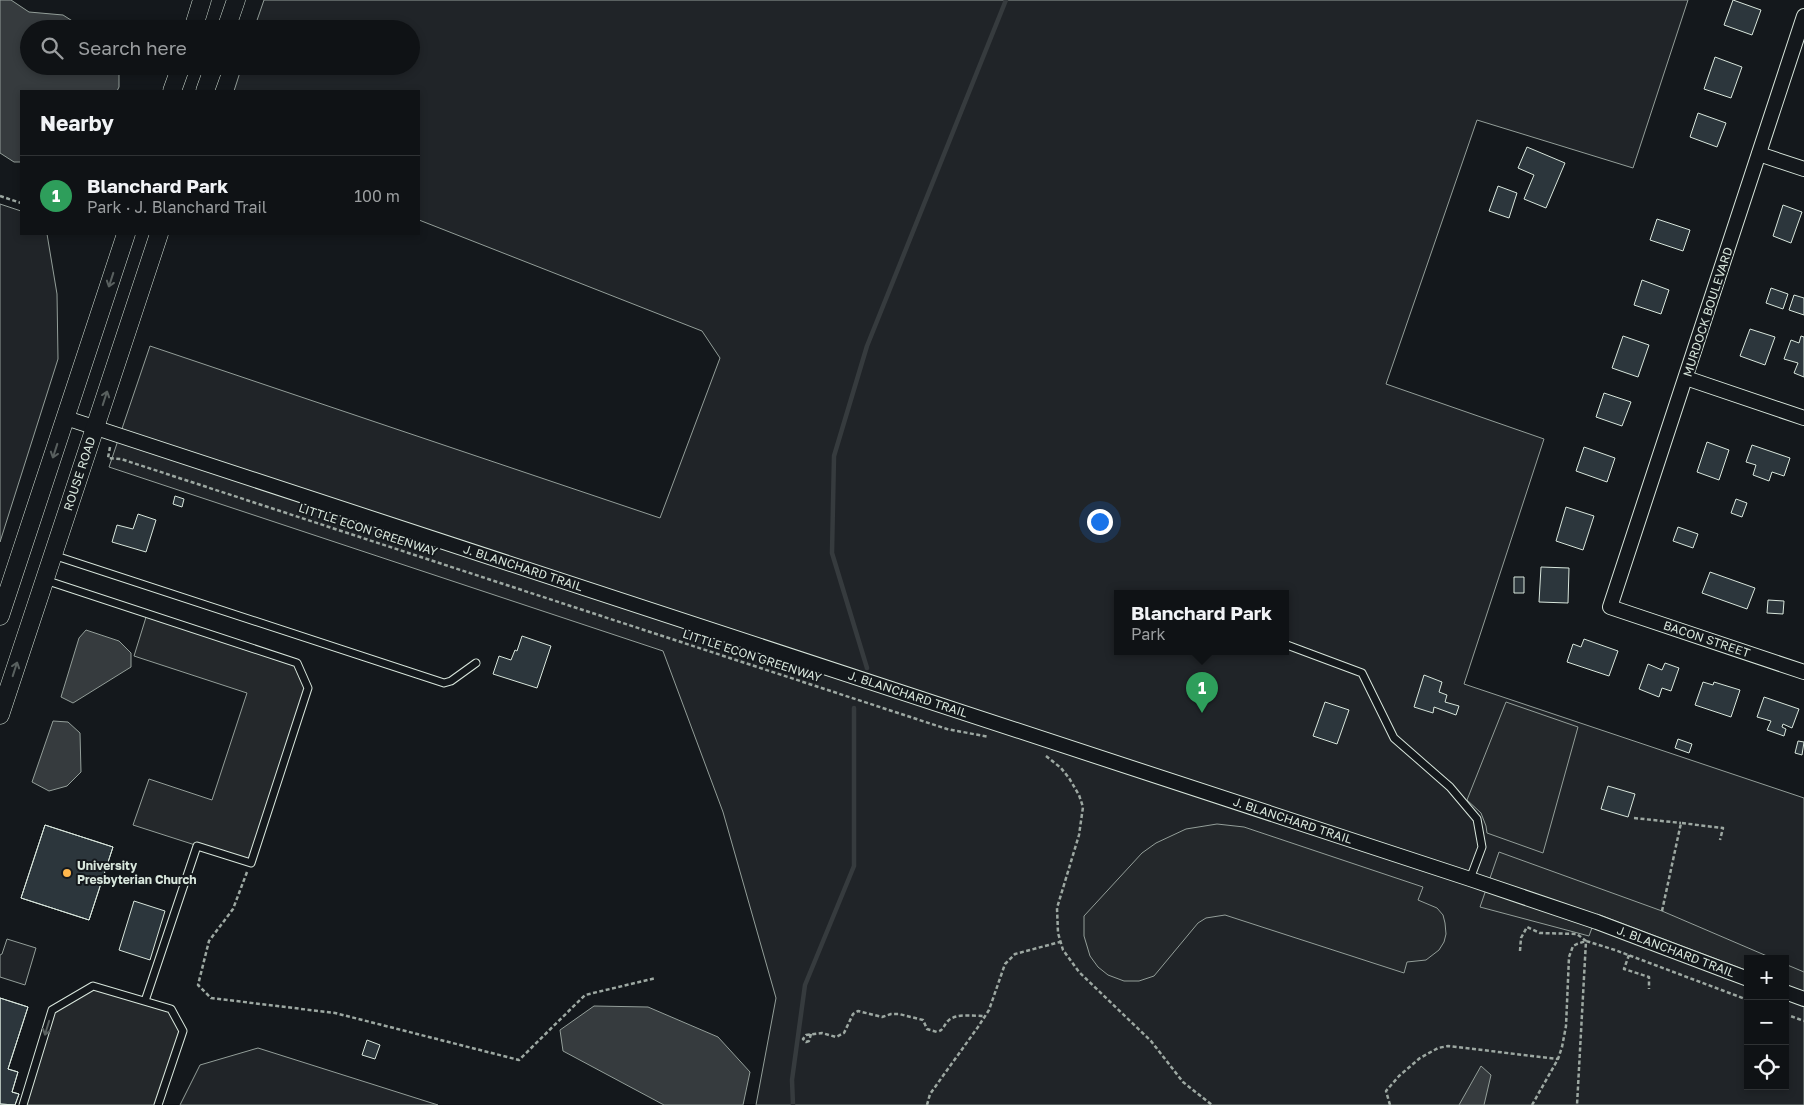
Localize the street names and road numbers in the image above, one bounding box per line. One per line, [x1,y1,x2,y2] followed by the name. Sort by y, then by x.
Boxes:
[1679,245,1736,379] street label: MURDOCK BOULEVARD
[60,435,98,513] street label: ROUSE ROAD
[297,500,440,559] street label: LITTLE ECON GREENWAY
[462,541,585,594] street label: J. BLANCHARD TRAIL
[1662,617,1753,661] street label: BACON STREET
[681,626,824,685] street label: LITTLE ECON GREENWAY
[846,667,970,721] street label: J. BLANCHARD TRAIL
[1231,794,1354,847] street label: J. BLANCHARD TRAIL
[1615,922,1737,980] street label: J. BLANCHARD TRAIL

